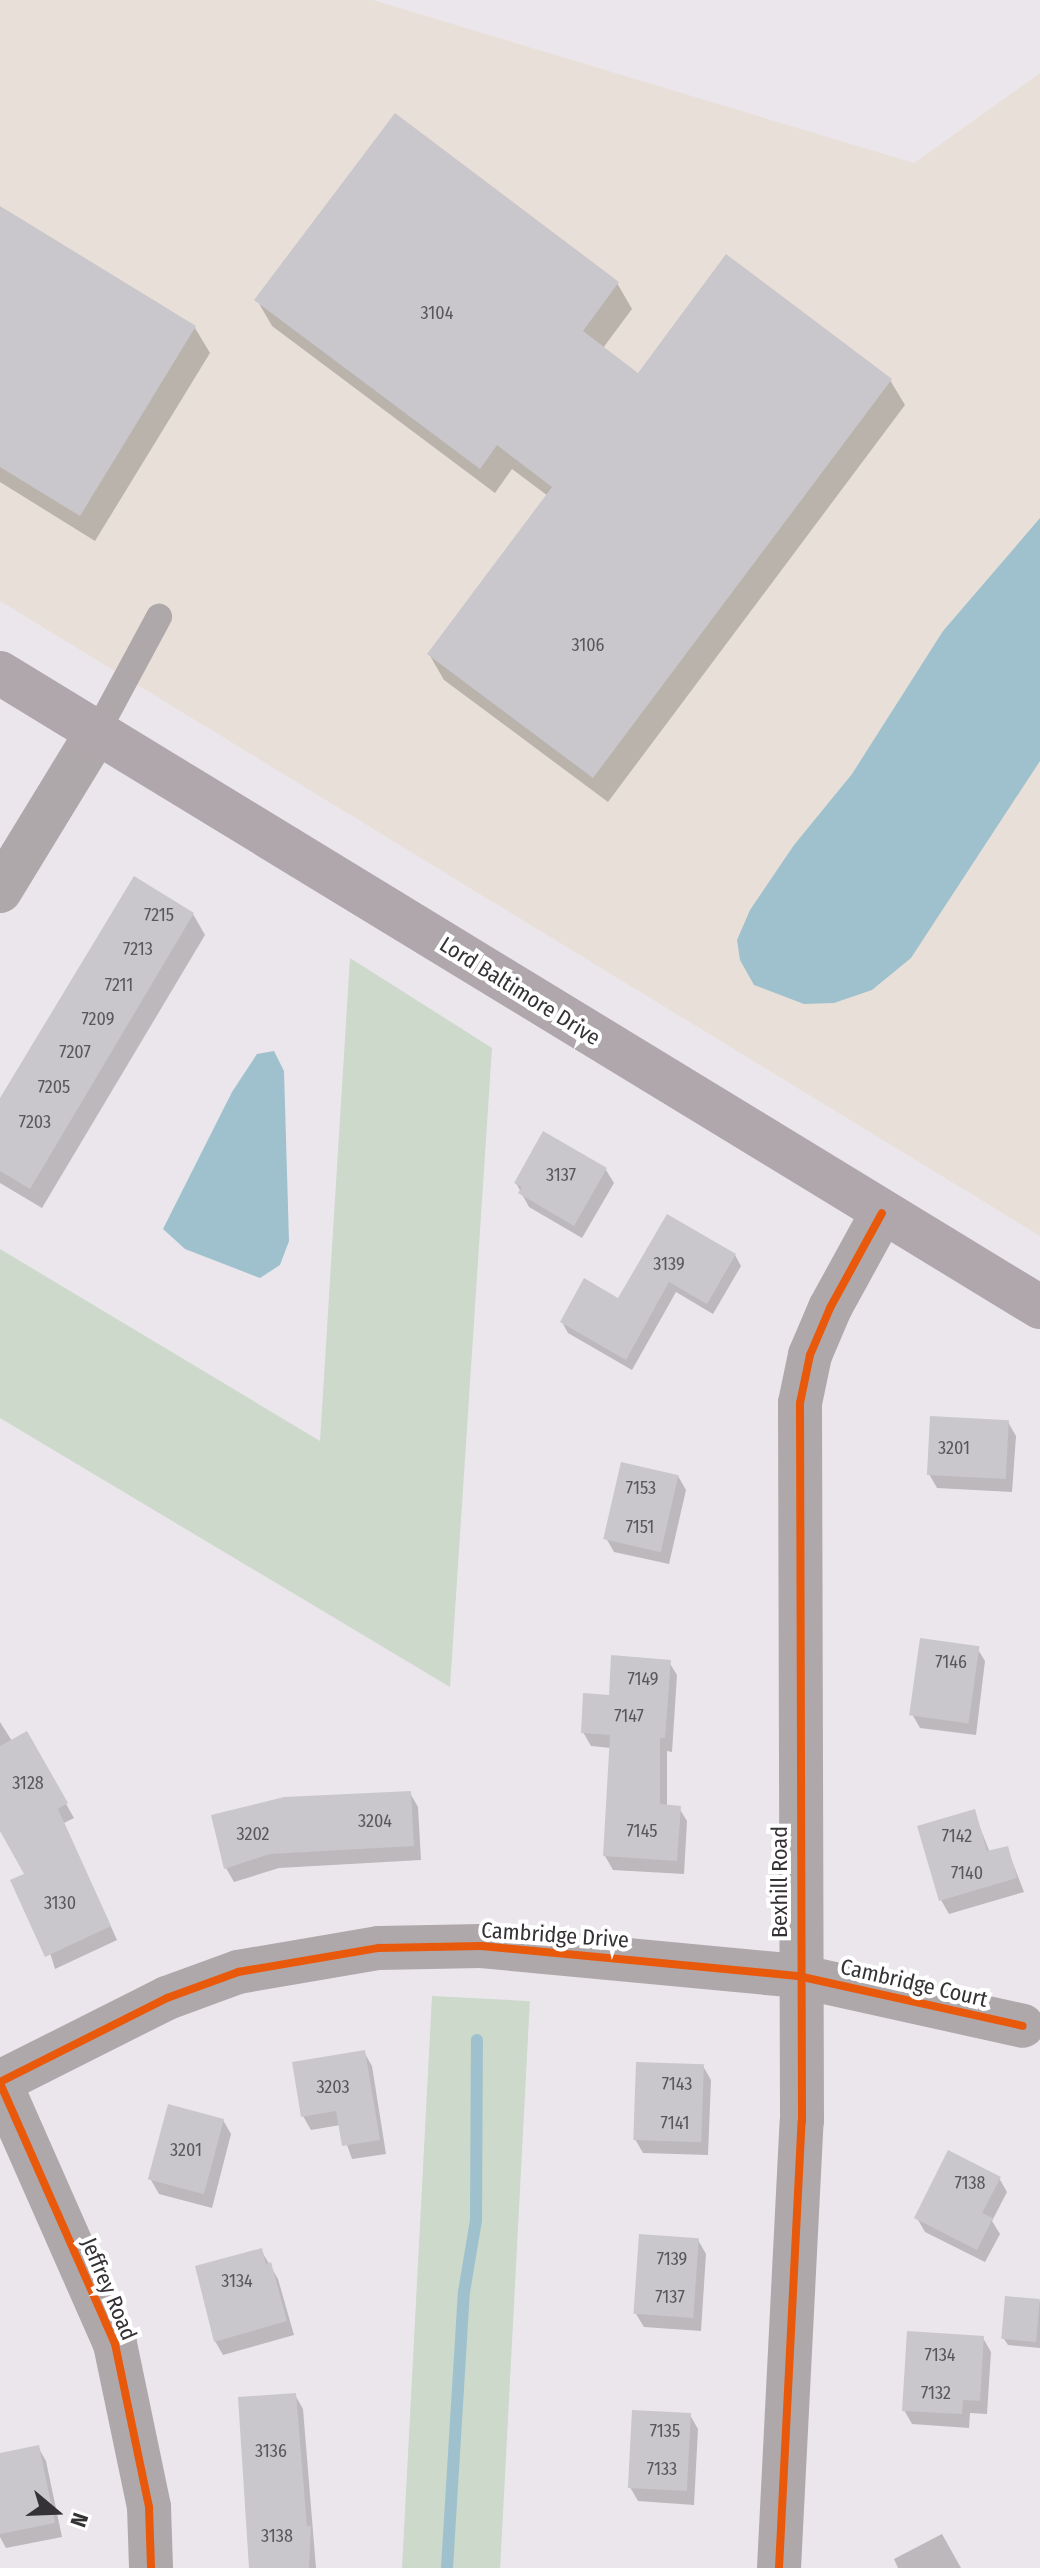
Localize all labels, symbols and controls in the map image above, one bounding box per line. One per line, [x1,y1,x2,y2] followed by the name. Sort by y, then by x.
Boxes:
[421,302,453,324] house number: 3104
[571,634,605,656] house number: 3106
[144,904,174,926] house number: 7215
[435,931,605,1051] street label: Lord Baltimore Drive
[123,938,153,960] house number: 7213
[105,974,133,996] house number: 7211
[81,1008,115,1030] house number: 7209
[59,1041,91,1063] house number: 7207
[38,1076,70,1098] house number: 7205
[19,1111,51,1133] house number: 7203
[546,1164,576,1186] house number: 3137
[653,1253,685,1275] house number: 3139
[938,1437,970,1459] house number: 3201
[626,1477,656,1499] house number: 7153
[626,1516,654,1538] house number: 7151
[935,1651,967,1673] house number: 7146
[627,1668,659,1690] house number: 7149
[614,1705,644,1727] house number: 7147
[12,1772,44,1794] house number: 3128
[358,1810,392,1832] house number: 3204
[627,1820,657,1842] house number: 7145
[236,1823,270,1845] house number: 3202
[942,1825,972,1847] house number: 7142
[767,1826,793,1938] street label: Bexhill Road
[951,1862,983,1884] house number: 7140
[44,1892,76,1914] house number: 3130
[480,1917,630,1953] street label: Cambridge Drive
[838,1953,990,2013] street label: Cambridge Court
[662,2073,692,2095] house number: 7143
[316,2076,350,2098] house number: 3203
[661,2112,689,2134] house number: 7141
[170,2139,202,2161] house number: 3201
[954,2172,986,2194] house number: 7138
[76,2234,142,2344] street label: Jeffrey Road
[657,2248,687,2270] house number: 7139
[221,2270,253,2292] house number: 3134
[655,2286,685,2308] house number: 7137
[925,2344,955,2366] house number: 7134
[921,2382,951,2404] house number: 7132
[650,2420,680,2442] house number: 7135
[255,2440,287,2462] house number: 3136
[647,2458,677,2480] house number: 7133
[16,2472,96,2552] north arrow
[64,2509,94,2531] text: N
[261,2525,293,2547] house number: 3138

